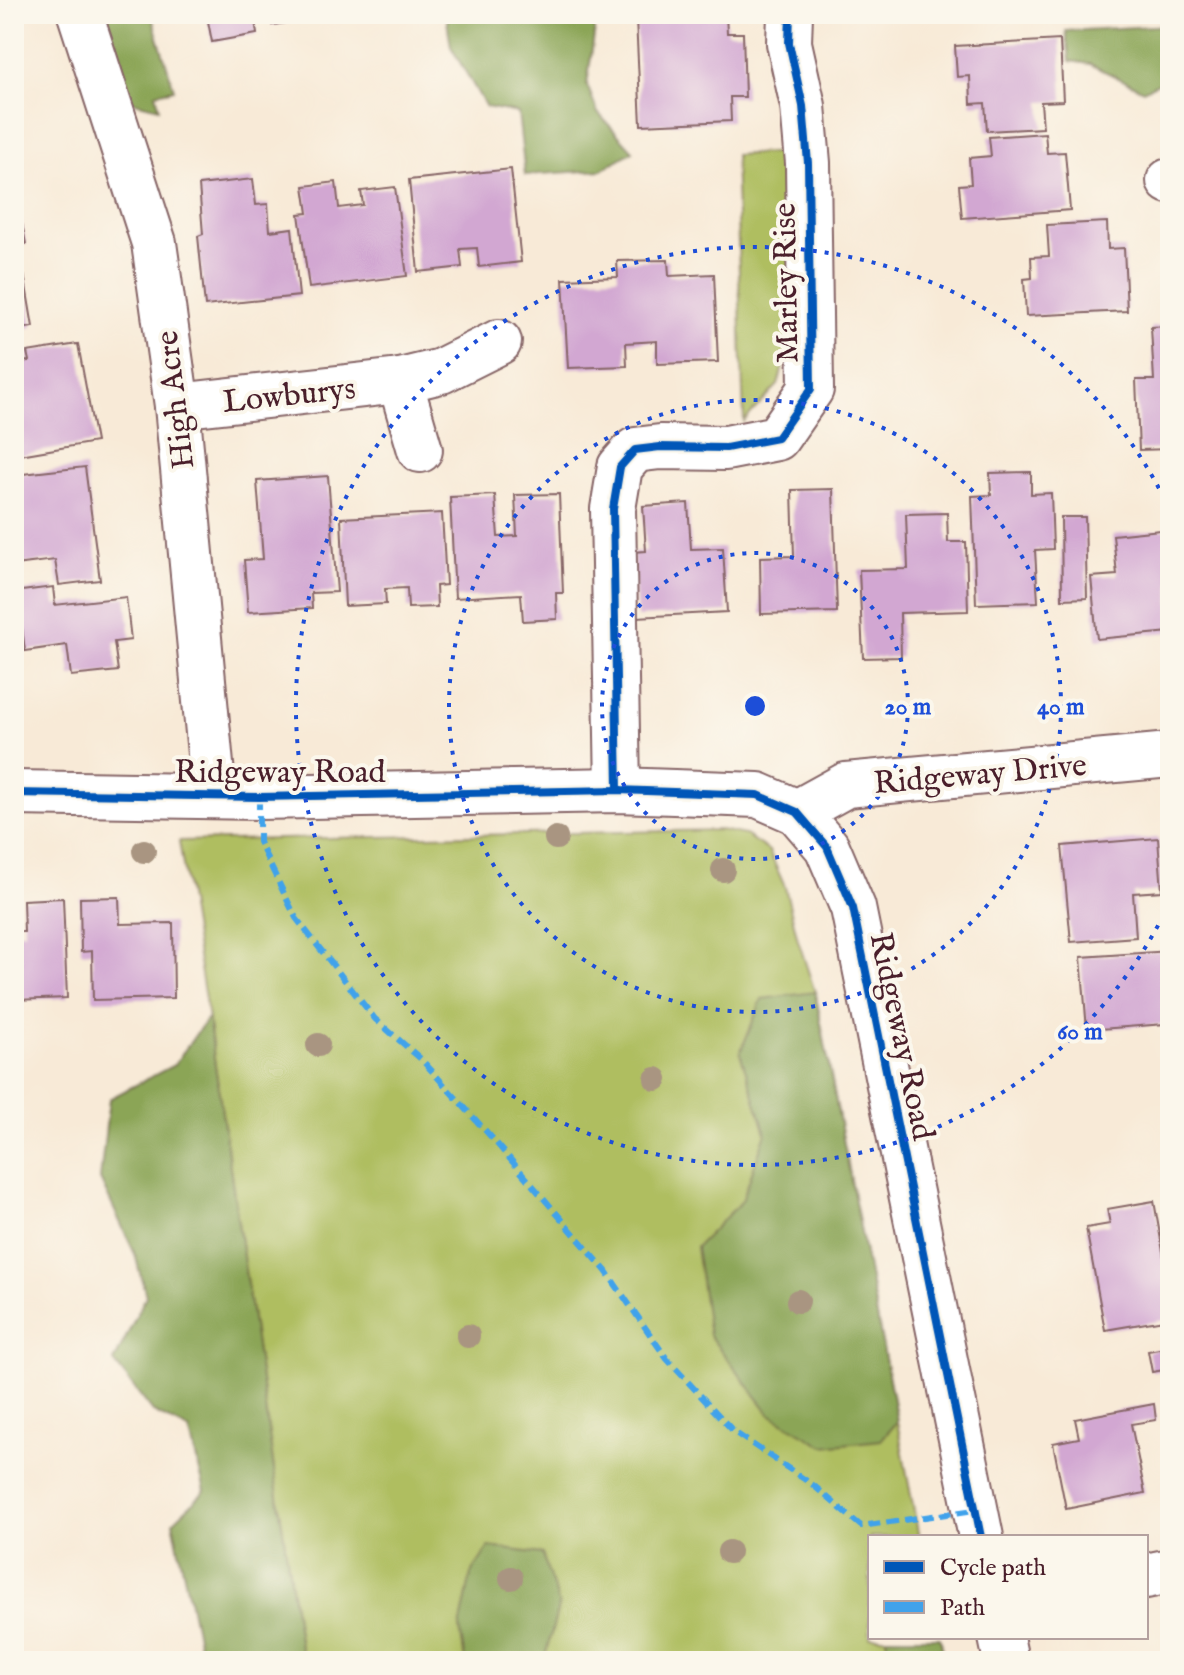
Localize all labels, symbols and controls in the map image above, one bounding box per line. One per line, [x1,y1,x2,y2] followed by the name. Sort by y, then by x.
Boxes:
[766,202,809,363] street label: Marley Rise
[148,328,205,471] street label: High Acre
[221,369,358,424] street label: Lowburys
[741,692,769,720] centre of rings
[885,692,932,723] text: 20 m
[1037,692,1085,723] text: 40 m
[872,746,1088,805] street label: Ridgeway Drive
[174,753,387,794] street label: Ridgeway Road
[859,929,943,1145] street label: Ridgeway Road
[1057,1017,1103,1048] text: 60 m
[868,1535,1148,1639] legend
[940,1553,1046,1584] text: Cycle path
[940,1593,985,1624] text: Path

